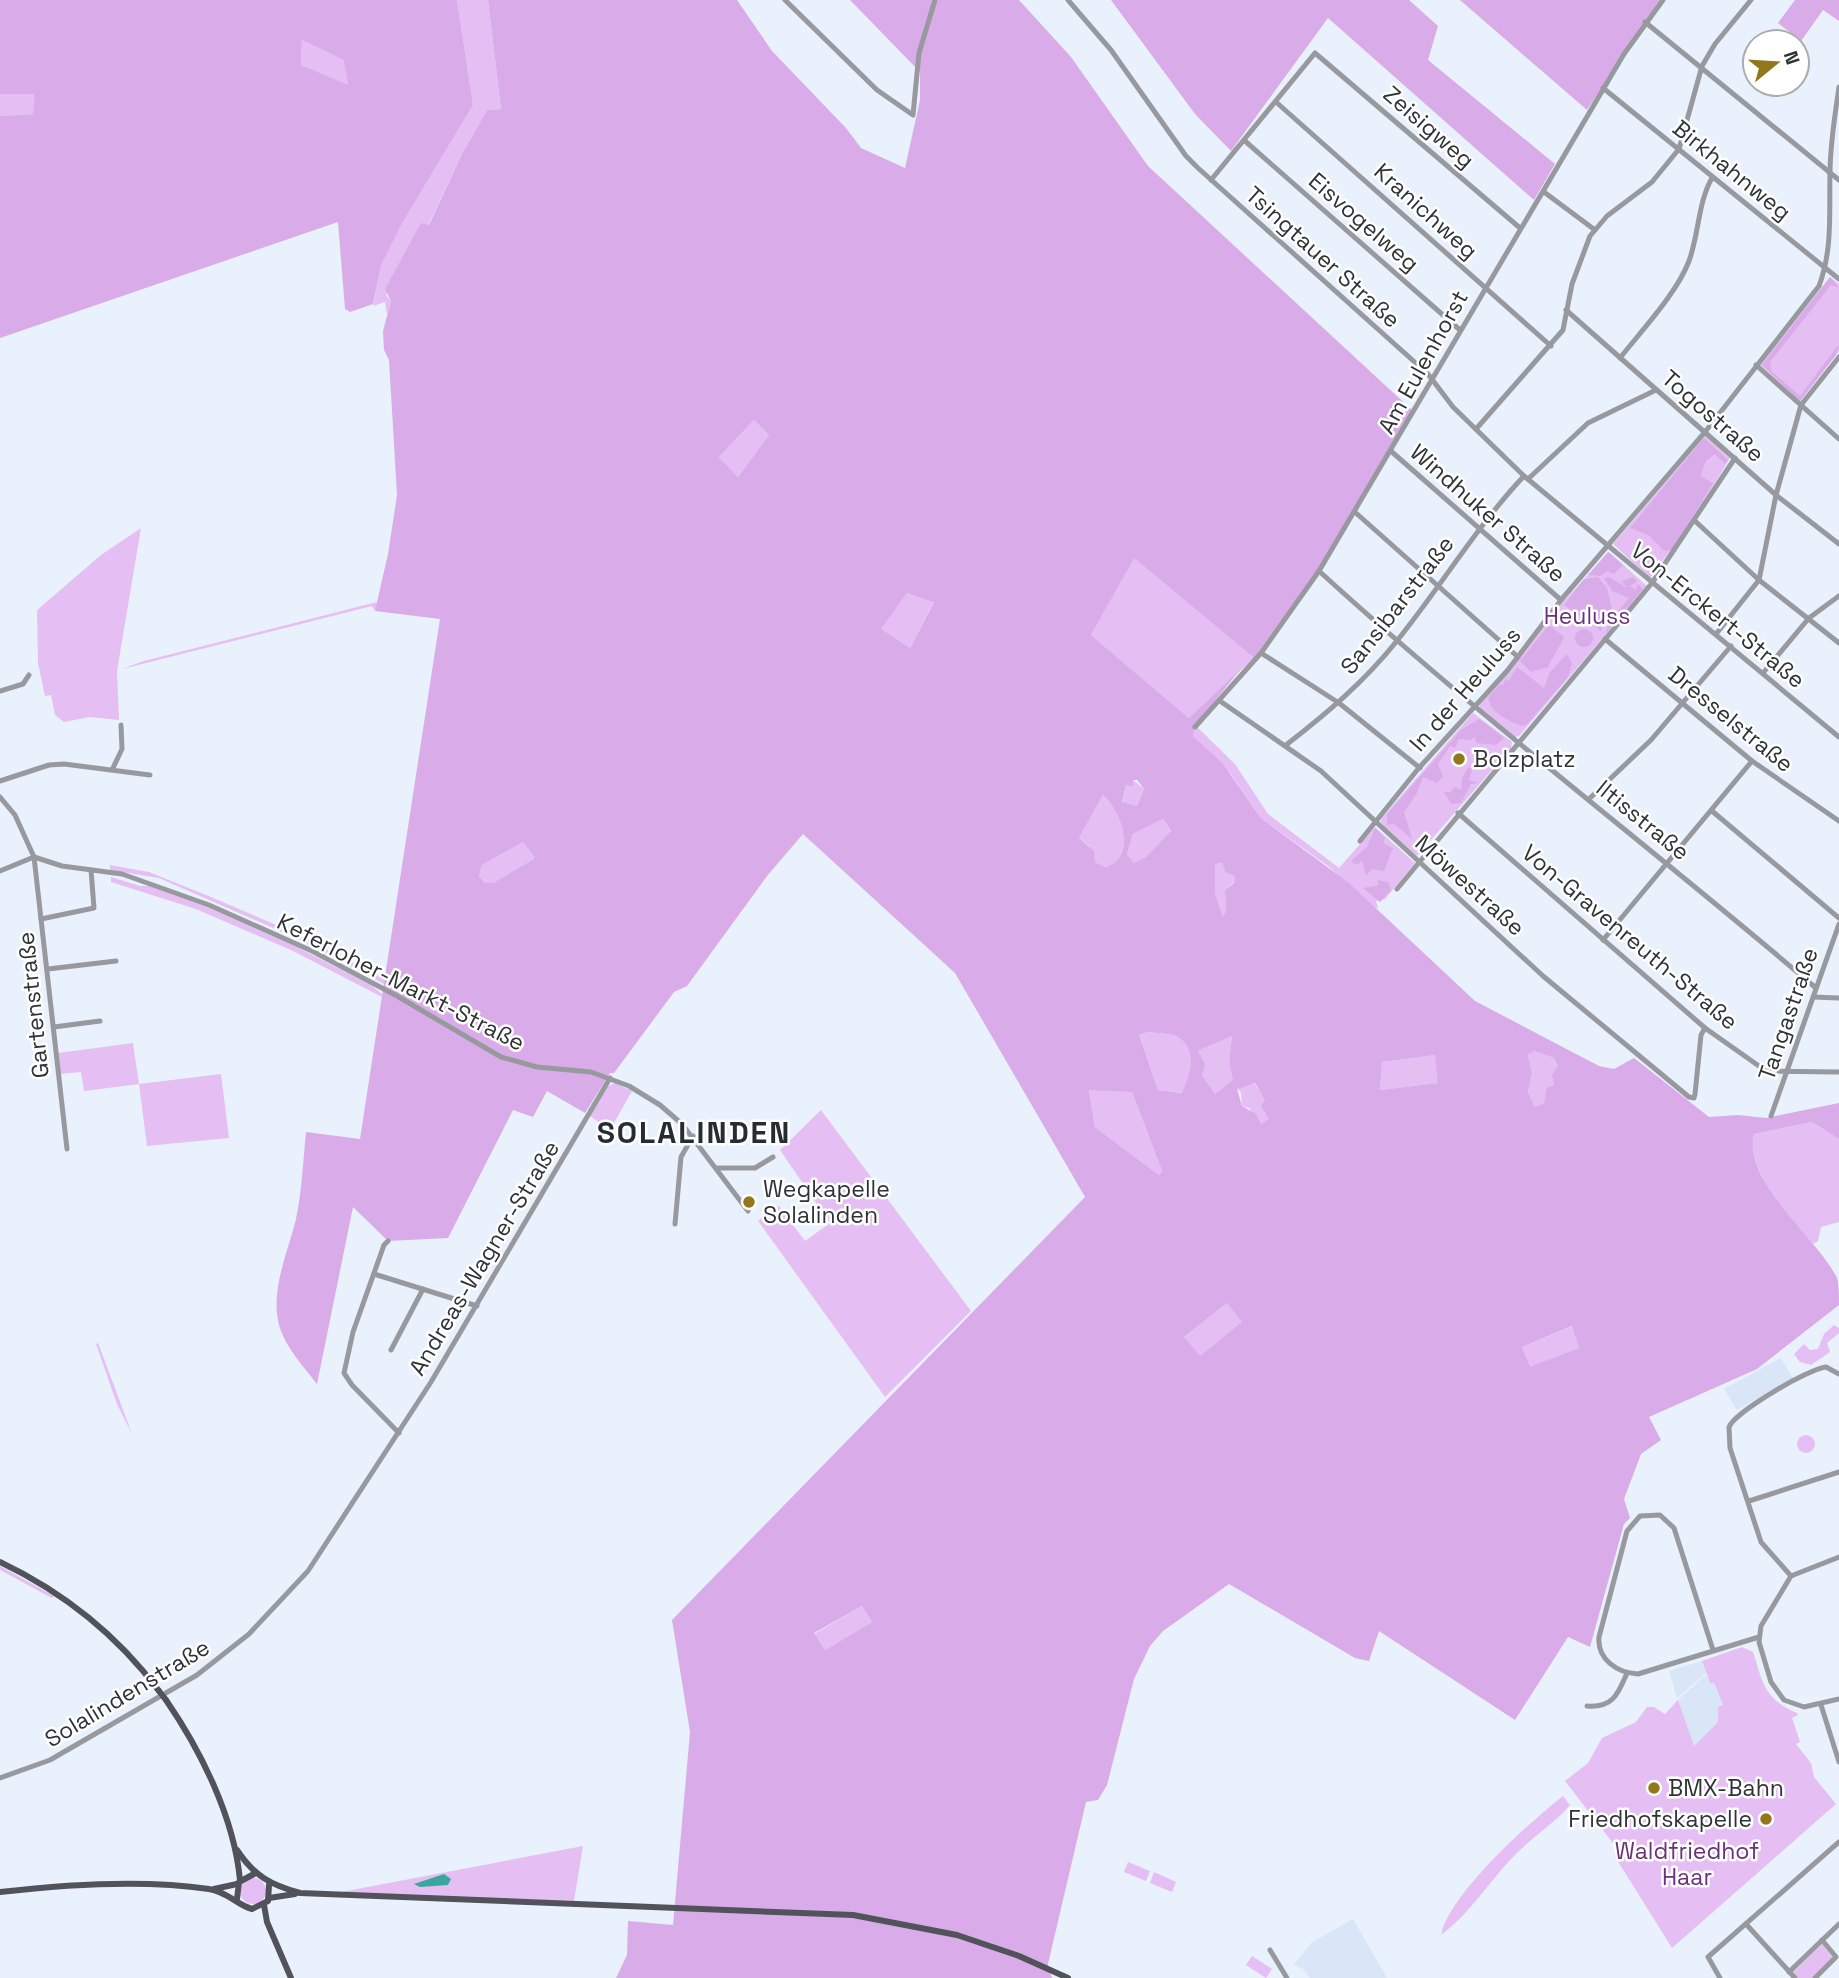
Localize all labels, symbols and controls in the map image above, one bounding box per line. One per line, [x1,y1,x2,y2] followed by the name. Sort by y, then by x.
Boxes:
[1741,28,1811,98] north arrow
[1778,48,1806,68] text: N
[1377,79,1481,175] street label: Zeisigweg
[1667,113,1797,227] street label: Birkhahnweg
[1368,156,1484,266] street label: Kranichweg
[1302,166,1426,278] street label: Eisvogelweg
[1239,180,1407,334] street label: Tsingtauer Straße
[1371,285,1475,439] street label: Am Eulenhorst
[1655,363,1771,469] street label: Togostraße
[1404,437,1572,589] street label: Windhuker Straße
[1334,530,1460,680] street label: Sansibarstraße
[1625,535,1811,695] street label: Von-Erckert-Straße
[1544,601,1630,631] park label: Heuluss
[1403,621,1527,757] street label: In der Heuluss
[1662,659,1800,779] street label: Dresselstraße
[1473,744,1576,774] place label: Bolzplatz
[1451,751,1467,767] marker: Bolzplatz
[1590,773,1696,867] street label: Iltisstraße
[1409,828,1531,942] street label: Möwestraße
[1516,838,1744,1036] street label: Von-Gravenreuth-Straße
[272,906,530,1058] street label: Keferloher-Markt-Straße
[10,930,56,1080] street label: Gartenstraße
[1751,944,1825,1084] street label: Tangastraße
[597,1113,791,1152] district label: SOLALINDEN
[402,1135,566,1381] street label: Andreas-Wagner-Straße
[763,1174,890,1230] place label: Wegkapelle Solalinden
[741,1194,757,1210] marker: Wegkapelle Solalinden
[39,1632,215,1754] street label: Solalindenstraße
[1668,1773,1784,1803] place label: BMX-Bahn
[1646,1780,1662,1796] marker: BMX-Bahn
[1568,1804,1752,1834] place label: Friedhofskapelle
[1758,1811,1774,1827] marker: Friedhofskapelle
[1615,1836,1759,1892] park label: Waldfriedhof Haar

